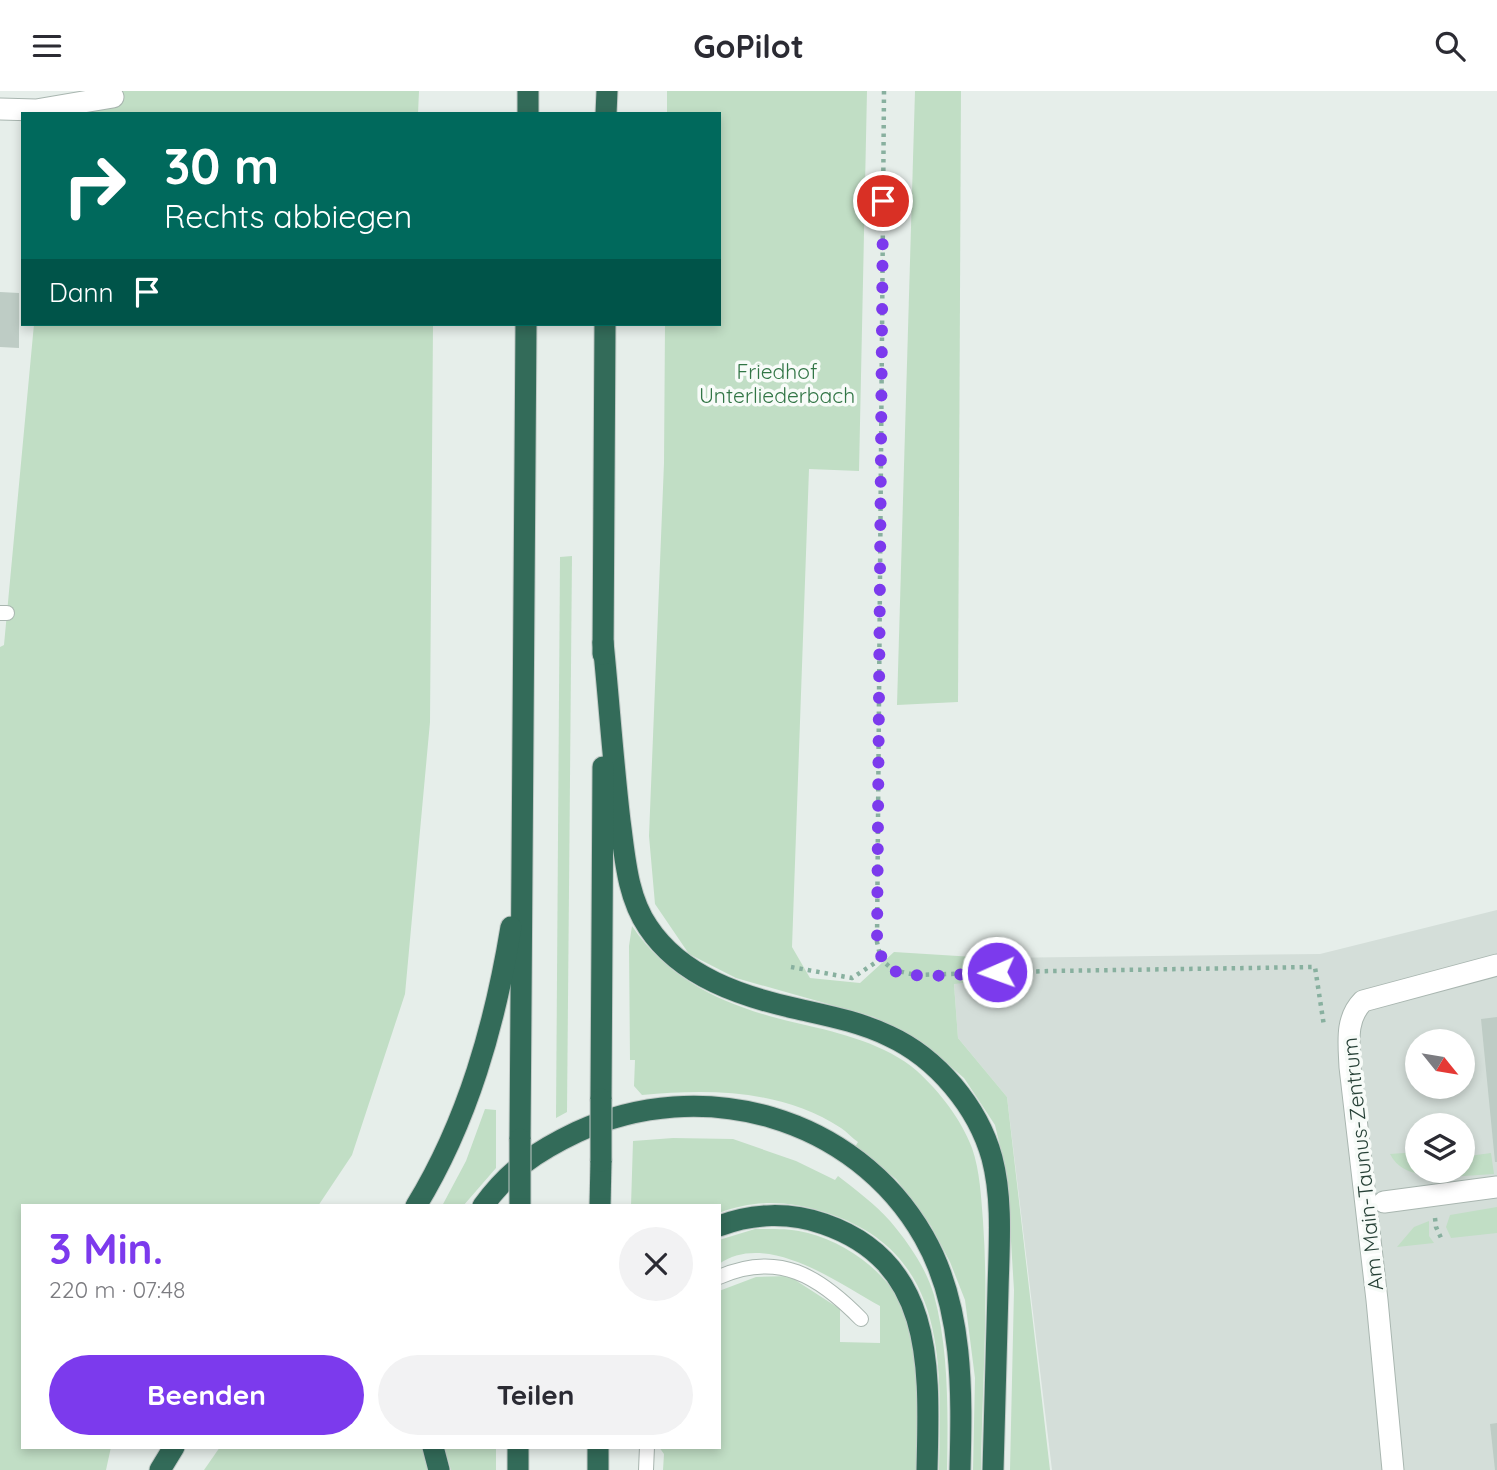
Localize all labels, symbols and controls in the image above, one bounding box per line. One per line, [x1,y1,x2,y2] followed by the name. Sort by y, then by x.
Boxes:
[693,26,804,66] text: GoPilot
[28,27,66,65] icon: menu
[1431,27,1469,65] icon: search
[164,135,279,196] text: 30 m
[49,140,140,231] icon: right
[853,171,913,231] pin
[864,182,902,220] icon: arrive
[164,196,412,236] text: Rechts abbiegen
[128,273,166,311] icon: arrive
[49,276,114,309] text: Dann
[699,358,855,408] park label: Friedhof Unterliederbach
[960,935,1034,1009] position arrow
[1405,1029,1475,1099] north arrow
[1405,1029,1475,1183] map controls
[1336,1036,1388,1292] street label: Am Main-Taunus-Zentrum
[1405,1113,1475,1183] button: layers
[49,1222,163,1275] text: 3 Min.
[619,1227,693,1301] button: close
[49,1275,186,1304] text: 220 m · 07:48
[49,1355,364,1435] button: Beenden
[378,1355,693,1435] button: Teilen

